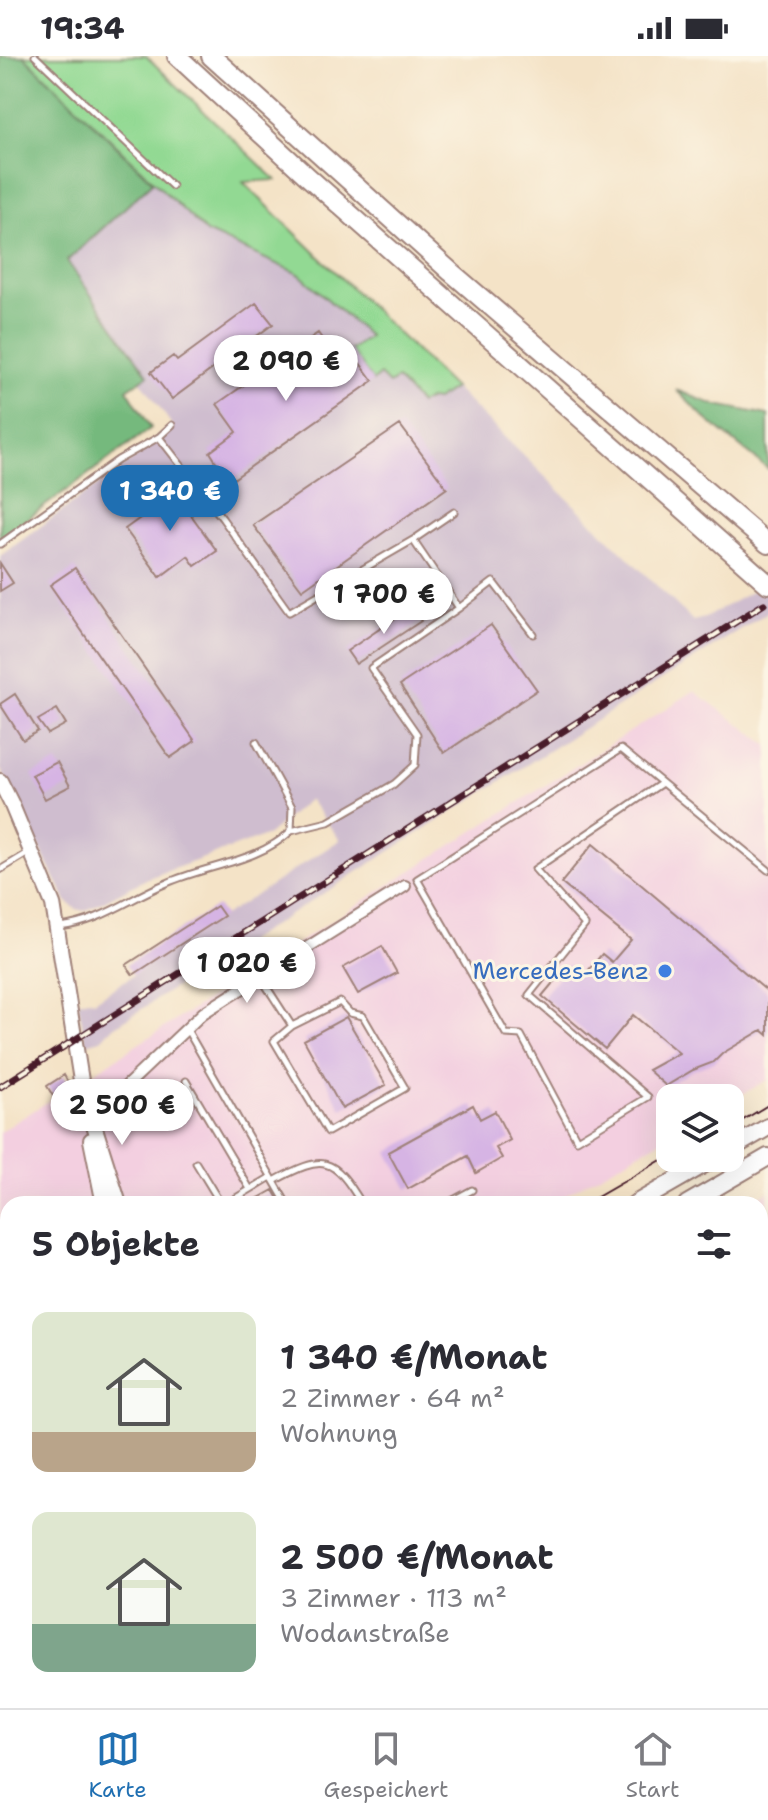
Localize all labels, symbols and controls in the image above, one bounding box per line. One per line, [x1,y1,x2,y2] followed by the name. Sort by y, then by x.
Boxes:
[40,8,124,49] text: 19:34
[212,335,360,403] pin: 2 090 €
[232,343,340,378] text: 2 090 €
[96,465,244,533] pin: 1 340 €
[119,473,221,508] text: 1 340 €
[310,568,458,636] pin: 1 700 €
[333,576,435,611] text: 1 700 €
[173,937,321,1005] pin: 1 020 €
[196,945,298,980] text: 1 020 €
[472,955,649,987] place label: Mercedes-Benz
[656,962,674,980] marker: Mercedes-Benz
[48,1079,196,1147] pin: 2 500 €
[656,1084,744,1172] map controls
[656,1084,744,1172] button: layers
[69,1087,175,1122] text: 2 500 €
[32,1221,200,1267] text: 5 Objekte
[692,1222,736,1266] icon: filters
[280,1334,547,1380] text: 1 340 €/Monat
[96,1344,192,1440] icon: home
[280,1380,505,1415] text: 2 Zimmer · 64 m²
[280,1415,398,1450] text: Wohnung
[280,1534,553,1580] text: 2 500 €/Monat
[96,1544,192,1640] icon: home
[280,1580,507,1615] text: 3 Zimmer · 113 m²
[280,1615,450,1650] text: Wodanstraße
[88,1727,147,1804] tab: Karte
[324,1727,449,1804] tab: Gespeichert
[626,1727,680,1804] tab: Start

